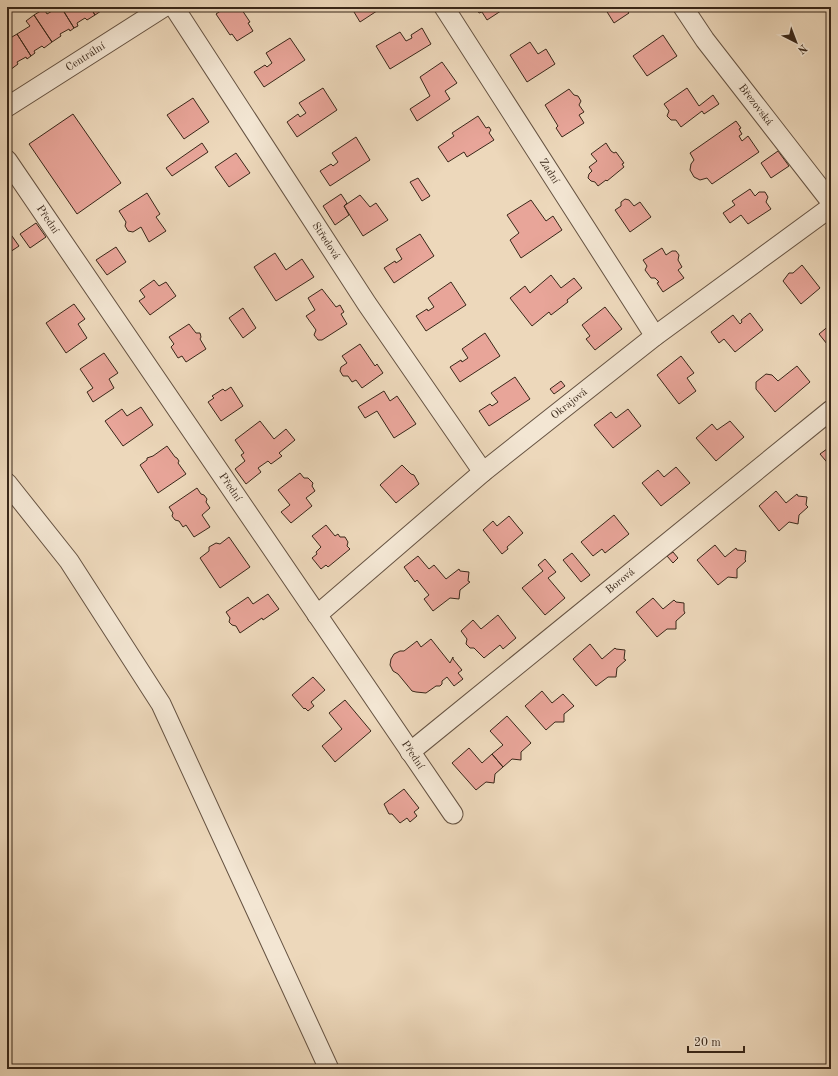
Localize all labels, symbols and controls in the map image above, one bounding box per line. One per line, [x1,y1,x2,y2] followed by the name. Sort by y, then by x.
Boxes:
[776,22,816,62] north arrow
[64,40,108,74] street label: Centrální
[794,41,808,56] text: N
[736,82,775,128] street label: Březovská
[537,157,562,186] street label: Zadní
[34,203,62,237] street label: Přední
[310,220,342,262] street label: Středová
[549,386,590,421] street label: Okrajová
[217,471,244,504] street label: Přední
[604,566,637,596] street label: Borová
[399,739,427,772] street label: Přední
[688,1028,744,1054] scale bar
[694,1037,721,1049] text: 20 m

